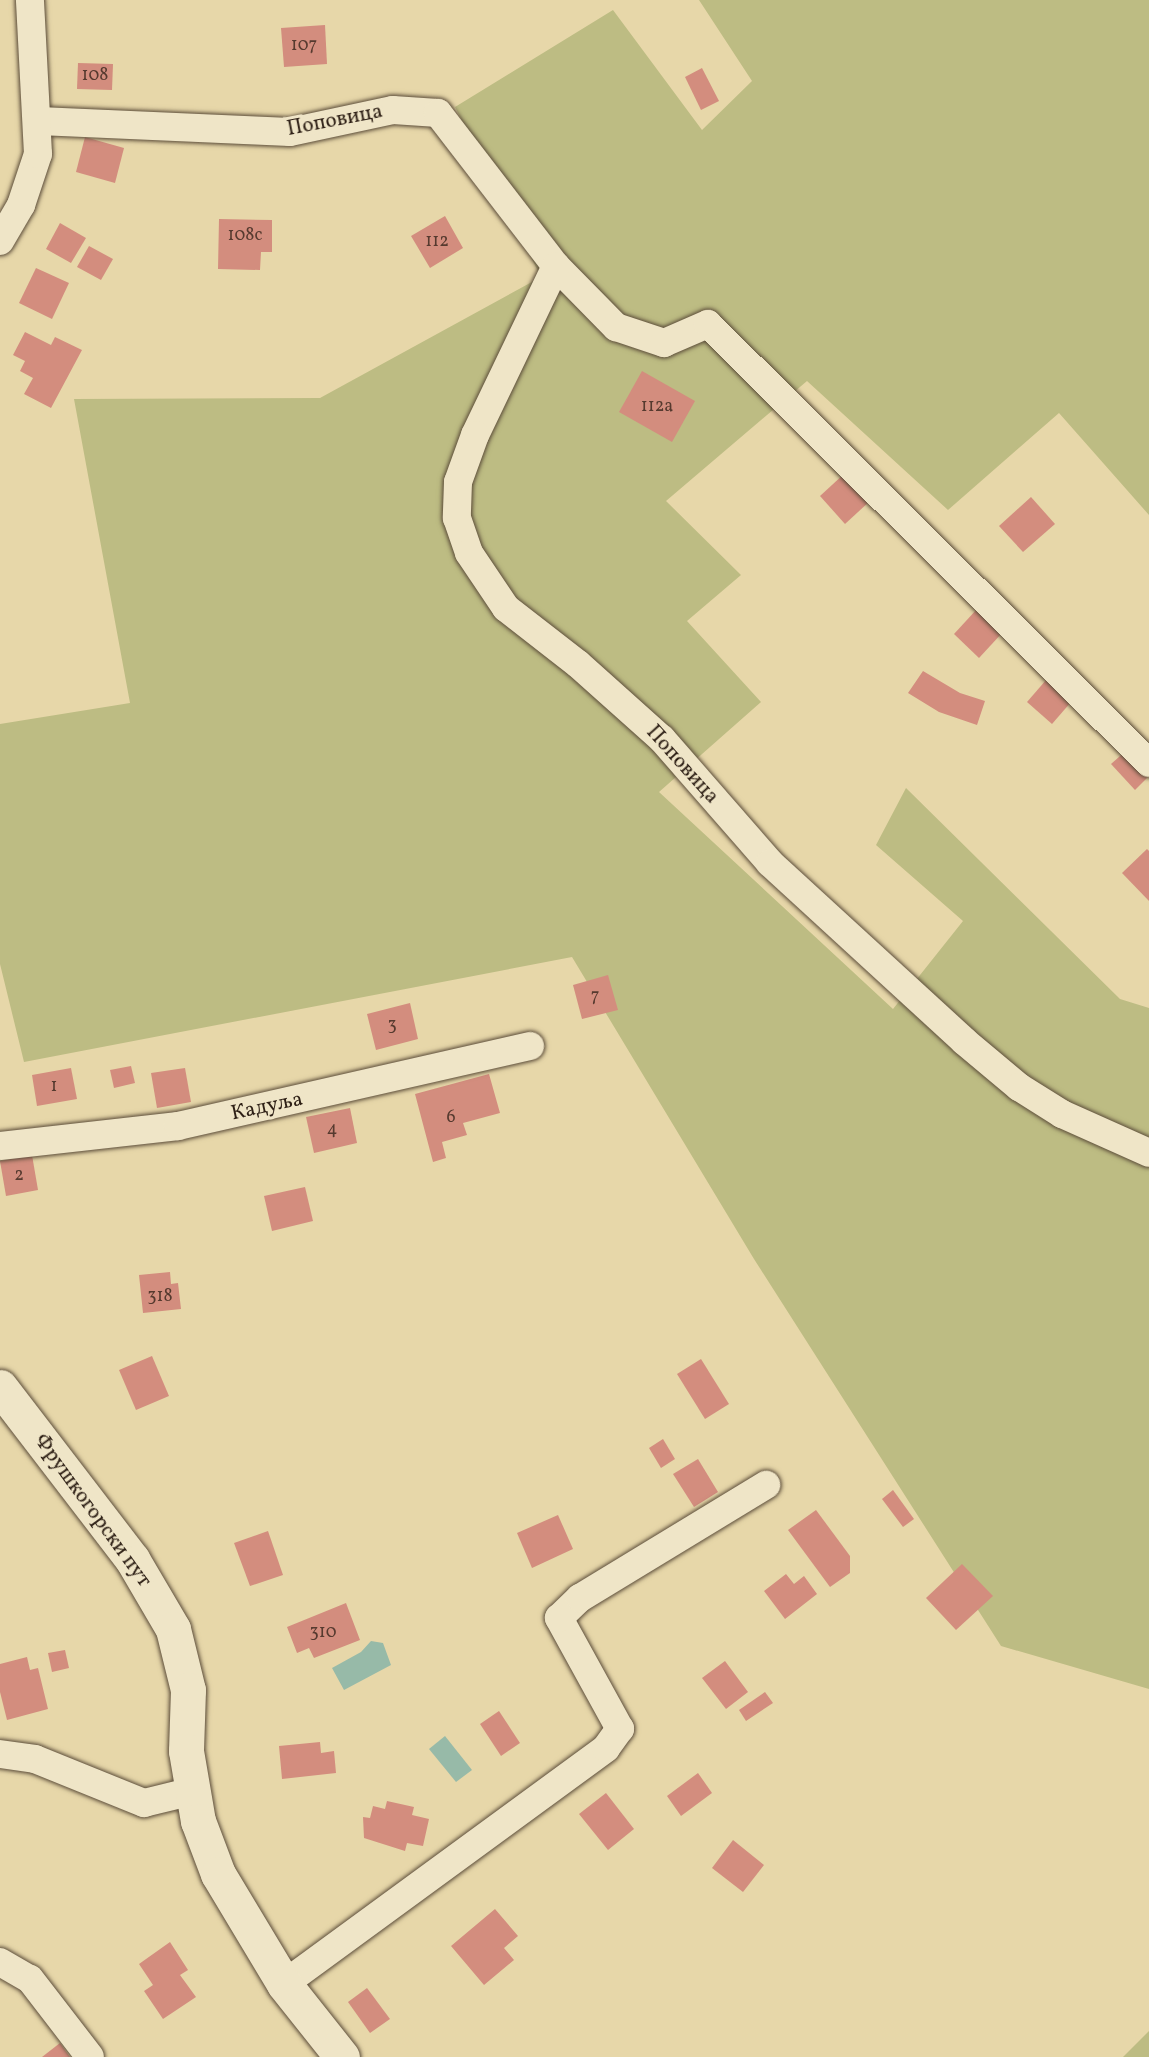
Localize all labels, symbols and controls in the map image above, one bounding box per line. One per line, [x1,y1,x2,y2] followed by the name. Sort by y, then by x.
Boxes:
[291,35,317,57] house number: 107
[82,65,108,87] house number: 108
[285,99,385,143] street label: Поповица
[228,225,262,247] house number: 108c
[425,231,449,253] house number: 112
[641,396,673,418] house number: 112a
[640,721,724,809] street label: Поповица
[591,986,599,1008] house number: 7
[387,1015,397,1037] house number: 3
[51,1076,57,1098] house number: 1
[229,1087,305,1127] street label: Кадуља
[446,1107,456,1129] house number: 6
[327,1119,337,1141] house number: 4
[14,1165,24,1187] house number: 2
[147,1286,173,1308] house number: 318
[28,1429,156,1593] street label: Фрушкогорски пут
[309,1622,337,1644] house number: 310

